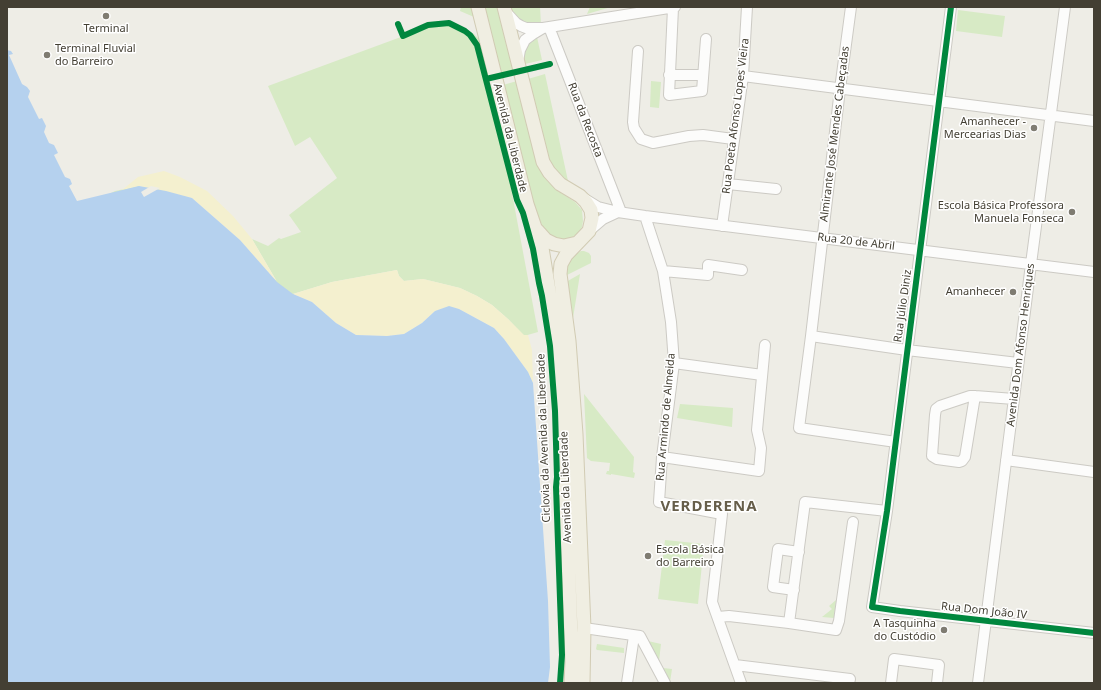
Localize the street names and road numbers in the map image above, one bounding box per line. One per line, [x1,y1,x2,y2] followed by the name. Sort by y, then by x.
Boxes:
[720,37,752,195] street label: Rua Poeta Afonso Lopes Vieira
[818,45,852,223] street label: Almirante José Mendes Cabeçadas
[565,81,605,159] street label: Rua da Recosta
[490,82,530,194] street label: Avenida da Liberdade
[817,231,895,253] street label: Rua 20 de Abril
[1004,262,1038,428] street label: Avenida Dom Afonso Henriques
[891,269,915,343] street label: Rua Júlio Diniz
[654,352,678,482] street label: Rua Armindo de Almeida
[534,353,554,523] street label: Ciclovia da Avenida da Liberdade
[557,431,575,543] street label: Avenida da Liberdade
[940,600,1028,622] street label: Rua Dom João IV

